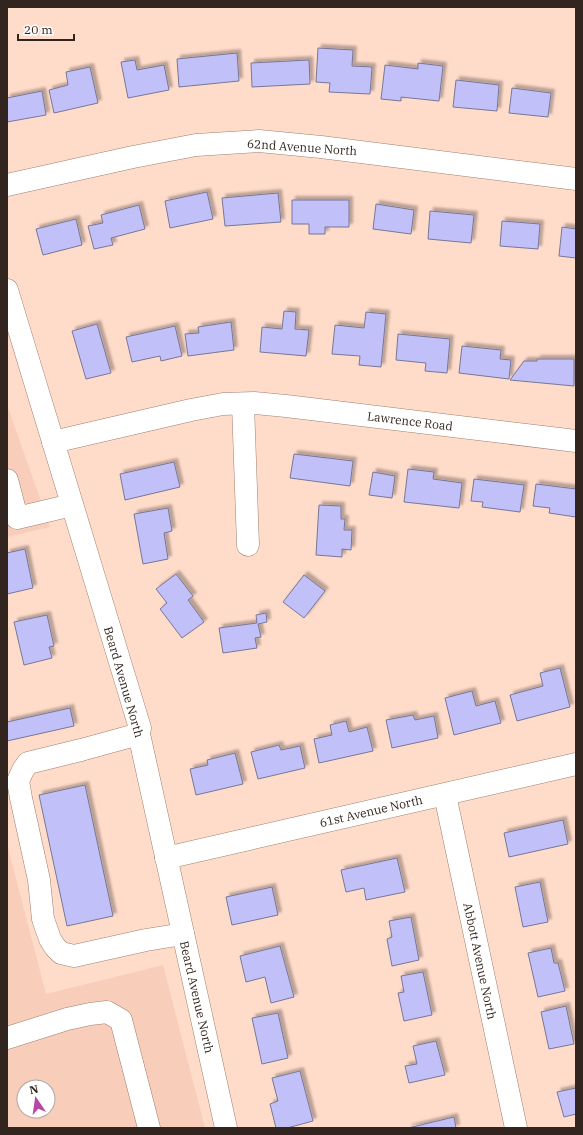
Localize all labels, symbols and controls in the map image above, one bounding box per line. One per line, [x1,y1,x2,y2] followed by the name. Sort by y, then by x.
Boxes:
[18,16,74,42] scale bar
[24,22,53,37] text: 20 m
[246,136,358,158] street label: 62nd Avenue North
[366,408,454,434] street label: Lawrence Road
[101,625,147,740] street label: Beard Avenue North
[318,792,425,830] street label: 61st Avenue North
[460,901,500,1021] street label: Abbott Avenue North
[177,939,217,1055] street label: Beard Avenue North
[16,1079,56,1119] north arrow
[28,1081,40,1097] text: N

